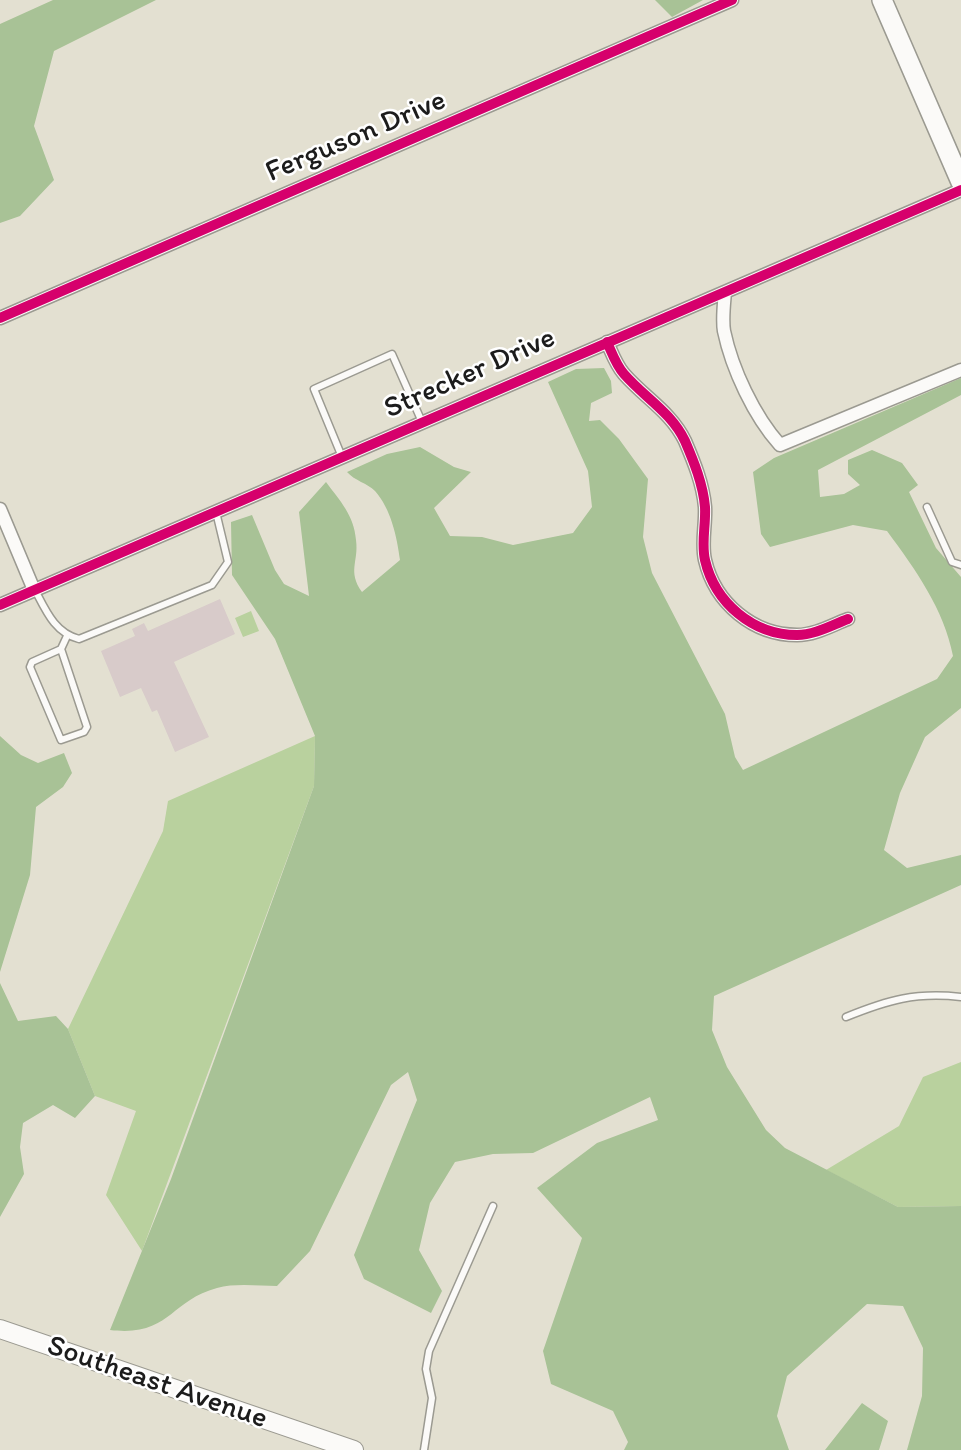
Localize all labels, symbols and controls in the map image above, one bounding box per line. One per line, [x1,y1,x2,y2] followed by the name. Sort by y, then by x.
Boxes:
[260,83,452,191] street label: Ferguson Drive
[379,320,561,428] street label: Strecker Drive
[42,1328,272,1438] street label: Southeast Avenue

